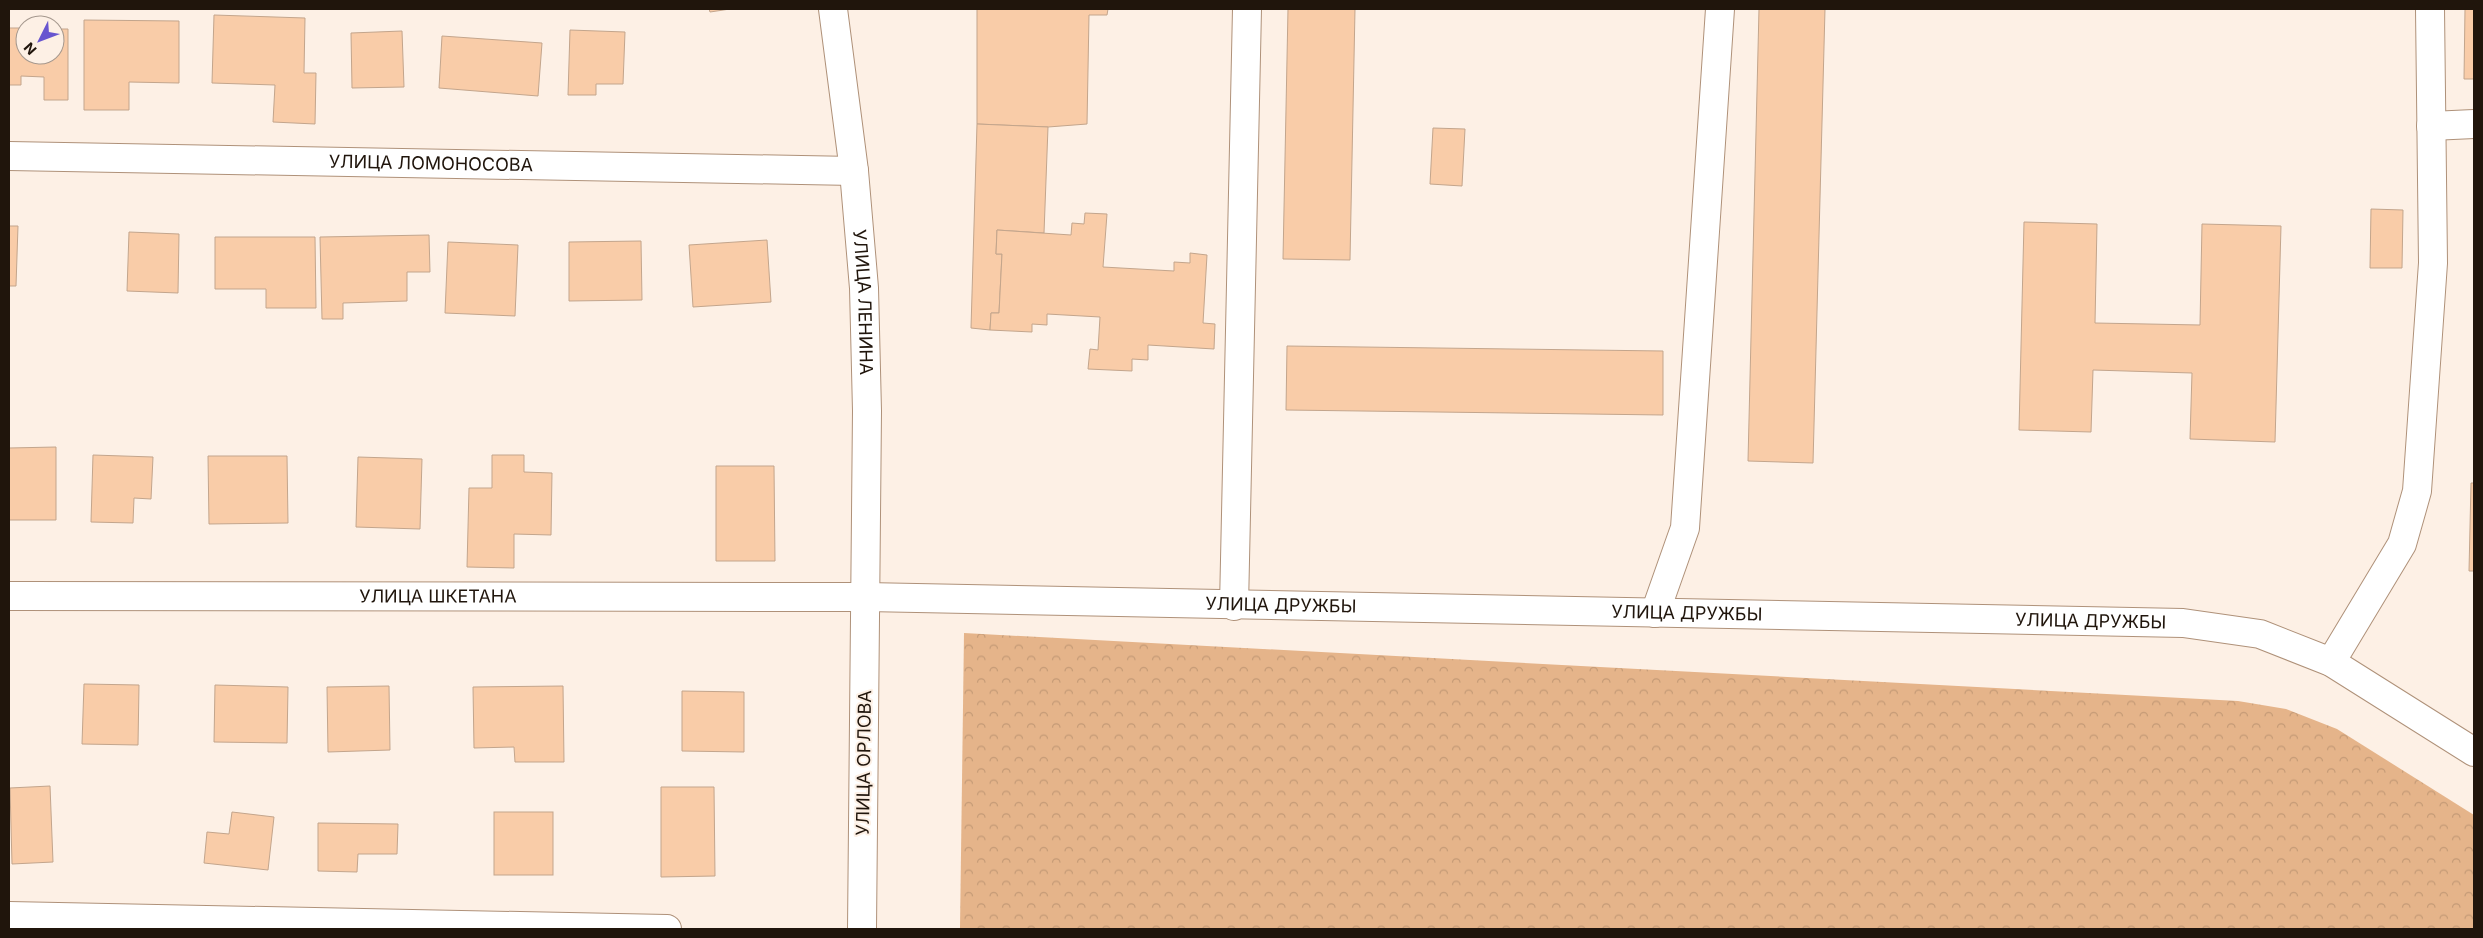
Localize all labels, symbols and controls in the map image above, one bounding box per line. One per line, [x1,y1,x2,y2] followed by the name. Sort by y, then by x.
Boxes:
[15,15,65,65] north arrow
[20,39,40,59] text: N
[329,151,533,175] street label: УЛИЦА ЛОМОНОСОВА
[849,229,877,375] street label: УЛИЦА ЛЕНИНА
[359,585,517,607] street label: УЛИЦА ШКЕТАНА
[1205,593,1357,617] street label: УЛИЦА ДРУЖБЫ
[1611,601,1763,625] street label: УЛИЦА ДРУЖБЫ
[2015,609,2167,633] street label: УЛИЦА ДРУЖБЫ
[852,690,875,836] street label: УЛИЦА ОРЛОВА

